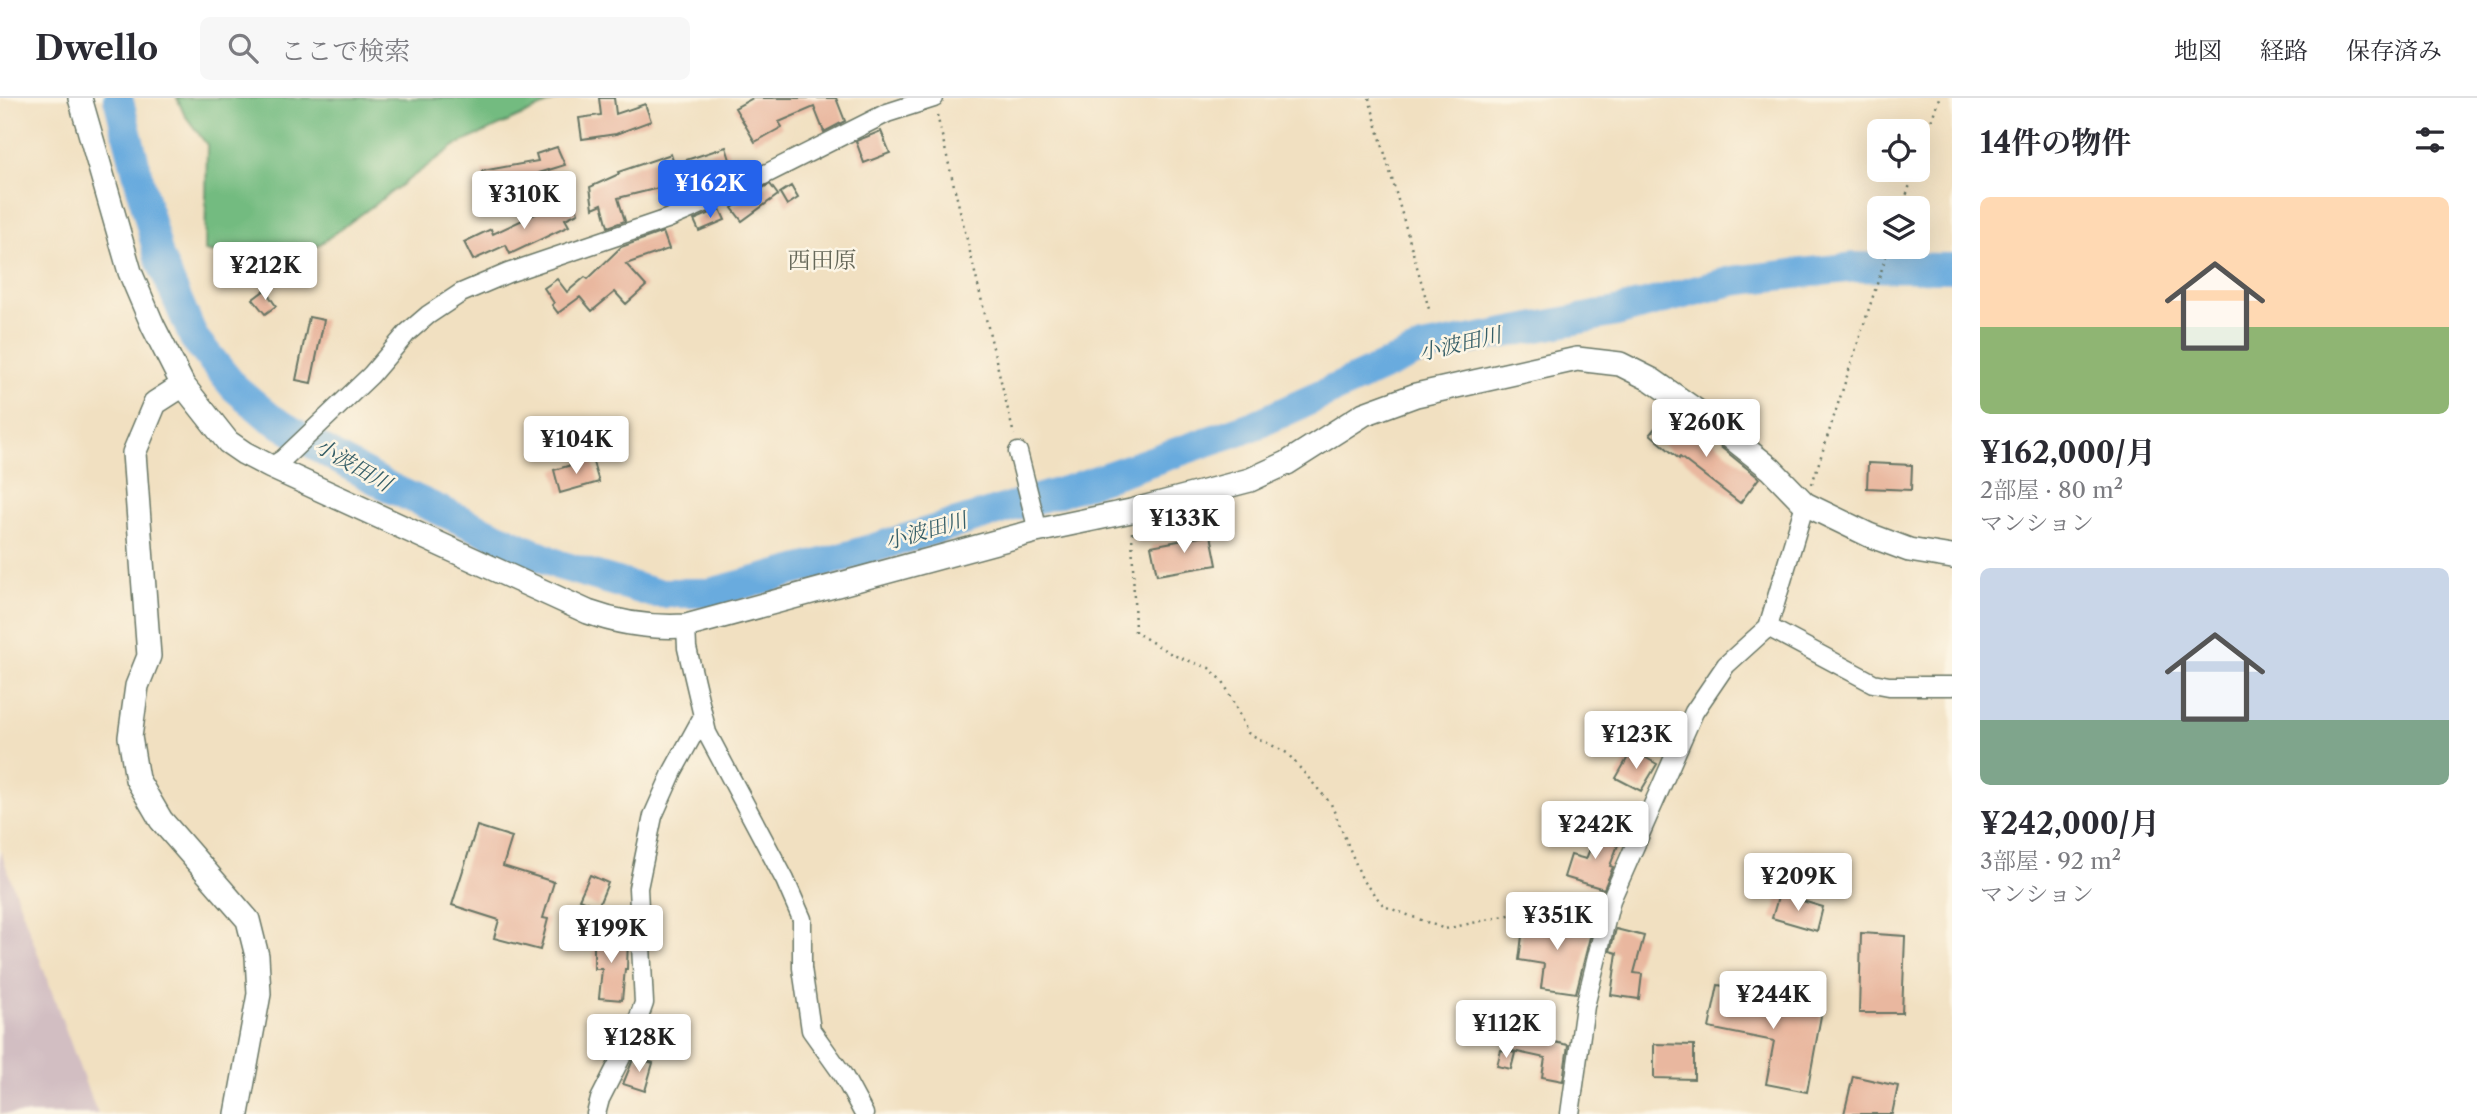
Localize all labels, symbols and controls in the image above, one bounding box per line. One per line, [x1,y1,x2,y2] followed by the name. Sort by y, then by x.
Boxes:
[200,17,690,80] search box
[35,28,158,69] text: Dwello
[224,29,262,67] icon: search
[280,35,410,67] text: ここで検索
[2174,36,2222,65] text: 地図
[2260,36,2308,65] text: 経路
[2346,36,2442,65] text: 保存済み
[1867,119,1930,259] map controls
[1867,119,1930,182] button: locate
[2411,121,2449,159] icon: filters
[1980,124,2131,161] text: 14件の物件
[661,160,759,220] pin: ¥162K
[674,169,746,197] text: ¥162K
[475,172,573,231] pin: ¥310K
[488,180,560,208] text: ¥310K
[1867,196,1930,259] button: layers
[216,242,314,302] pin: ¥212K
[2152,243,2278,369] icon: home
[788,246,857,274] district label: 西田原
[229,251,301,279] text: ¥212K
[1416,321,1506,365] water label: 小波田川
[1657,400,1755,459] pin: ¥260K
[1668,408,1744,436] text: ¥260K
[527,416,625,476] pin: ¥104K
[540,425,612,453] text: ¥104K
[311,433,398,497] water label: 小波田川
[1980,434,2156,471] text: ¥162,000/月
[1980,476,2123,504] text: 2部屋 · 80 m²
[1135,496,1233,555] pin: ¥133K
[1149,504,1219,532] text: ¥133K
[882,506,972,554] water label: 小波田川
[1980,509,2094,537] text: マンション
[2152,614,2278,740] icon: home
[1587,712,1685,771] pin: ¥123K
[1600,720,1672,748] text: ¥123K
[1546,802,1644,861] pin: ¥242K
[1980,805,2160,842] text: ¥242,000/月
[1558,810,1632,838] text: ¥242K
[1980,847,2121,875] text: 3部屋 · 92 m²
[1749,854,1847,913] pin: ¥209K
[1760,862,1836,890] text: ¥209K
[1980,880,2094,908] text: マンション
[1508,892,1606,952] pin: ¥351K
[1522,901,1592,929] text: ¥351K
[562,906,660,965] pin: ¥199K
[575,914,647,942] text: ¥199K
[1724,972,1822,1031] pin: ¥244K
[1736,980,1810,1008] text: ¥244K
[1457,1000,1555,1060] pin: ¥112K
[1472,1009,1540,1037] text: ¥112K
[590,1014,688,1074] pin: ¥128K
[603,1023,675,1051] text: ¥128K

